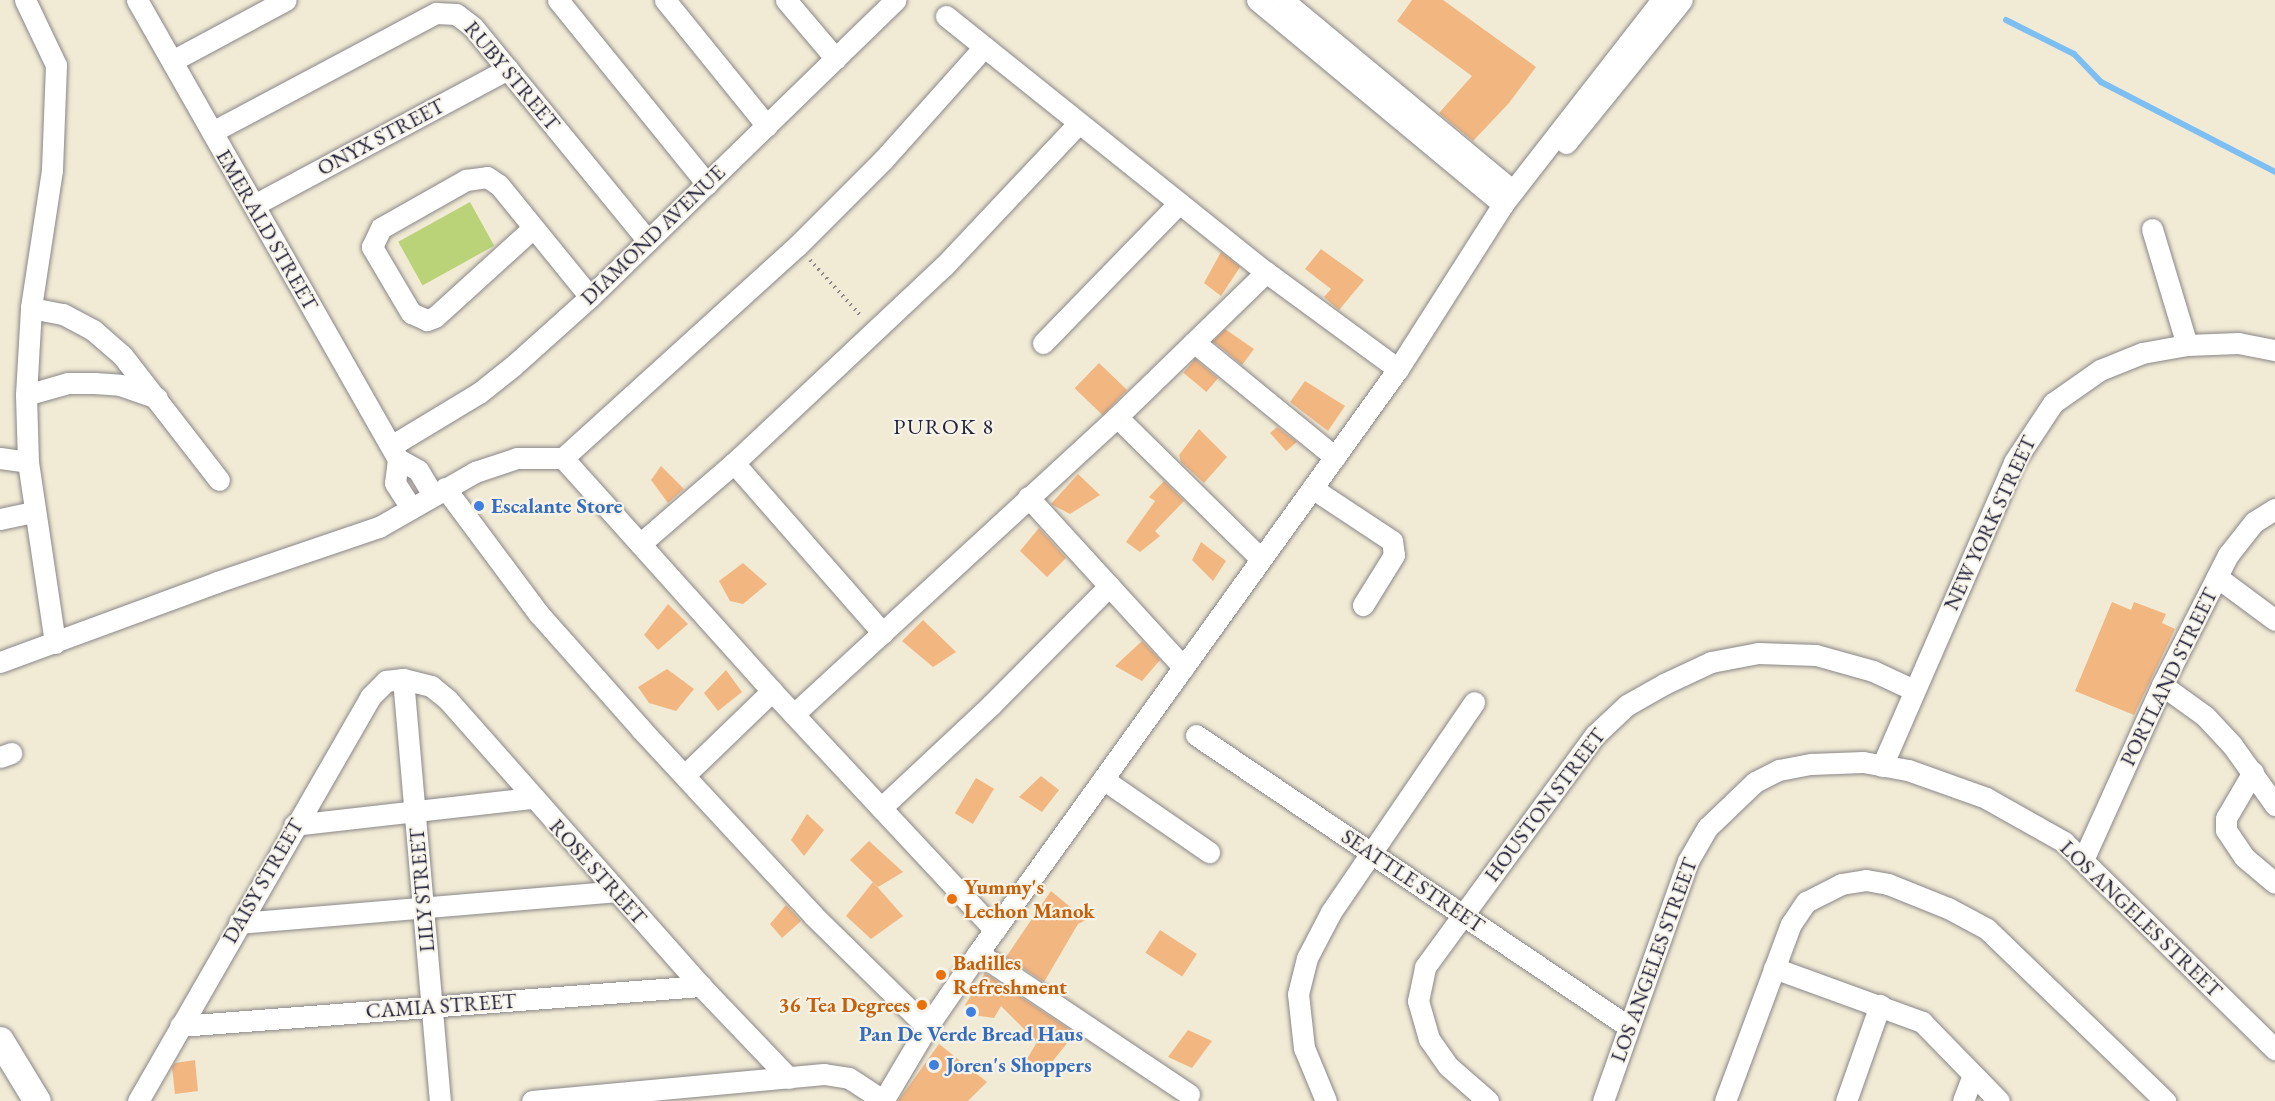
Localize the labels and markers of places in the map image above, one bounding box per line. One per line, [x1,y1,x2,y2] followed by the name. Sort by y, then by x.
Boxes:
[491,493,622,519] place label: Escalante Store
[472,499,486,513] marker: Escalante Store
[964,874,1095,924] place label: Yummy's Lechon Manok
[945,892,959,906] marker: Yummy's Lechon Manok
[953,950,1067,1000] place label: Badilles Refreshment
[934,968,948,982] marker: Badilles Refreshment
[778,992,910,1018] place label: 36 Tea Degrees
[915,998,929,1012] marker: 36 Tea Degrees
[964,1005,978,1019] marker: Pan De Verde Bread Haus
[859,1021,1083,1047] place label: Pan De Verde Bread Haus
[946,1052,1091,1078] place label: Joren's Shoppers
[927,1058,941,1072] marker: Joren's Shoppers

